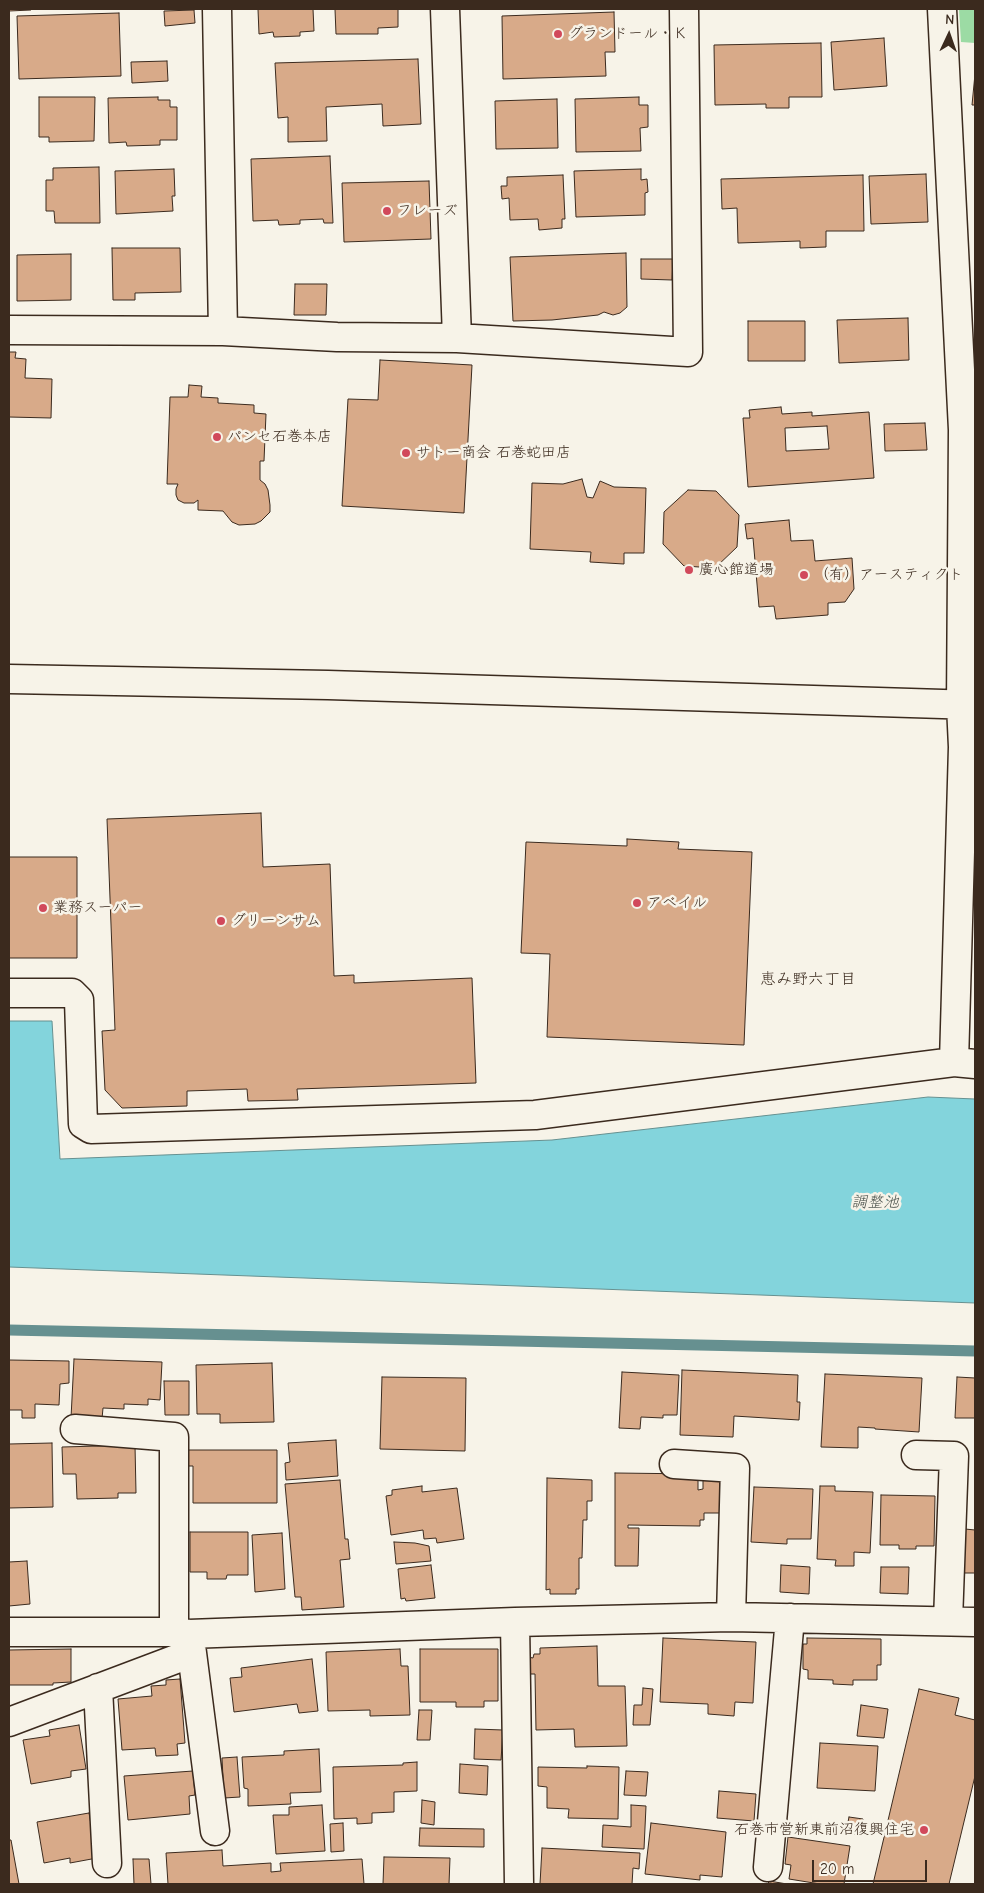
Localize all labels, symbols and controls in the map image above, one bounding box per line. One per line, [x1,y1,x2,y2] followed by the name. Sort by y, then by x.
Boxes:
[924,10,974,60] north arrow
[945,11,955,28] text: N
[568,25,688,43] place label: グランドール・Ｋ
[552,28,564,40] marker: グランドール・Ｋ
[397,202,458,220] place label: フレーズ
[381,205,393,217] marker: フレーズ
[227,428,332,446] place label: パンセ石巻本店
[211,431,223,443] marker: パンセ石巻本店
[416,444,571,462] place label: サトー商会 石巻蛇田店
[400,447,412,459] marker: サトー商会 石巻蛇田店
[699,561,774,579] place label: 廣心館道場
[683,564,695,576] marker: 廣心館道場
[814,566,963,584] place label: （有）アースティクト
[798,569,810,581] marker: （有）アースティクト
[647,894,707,912] place label: アベイル
[631,897,643,909] marker: アベイル
[53,899,142,917] place label: 業務スーパー
[37,902,49,914] marker: 業務スーパー
[231,912,321,930] place label: グリーンサム
[215,915,227,927] marker: グリーンサム
[760,969,856,989] district label: 恵み野六丁目
[851,1192,899,1212] water label: 調整池
[734,1821,914,1839] place label: 石巻市営新東前沼復興住宅
[918,1824,930,1836] marker: 石巻市営新東前沼復興住宅
[814,1850,929,1882] scale bar
[820,1860,854,1878] text: 20 m

